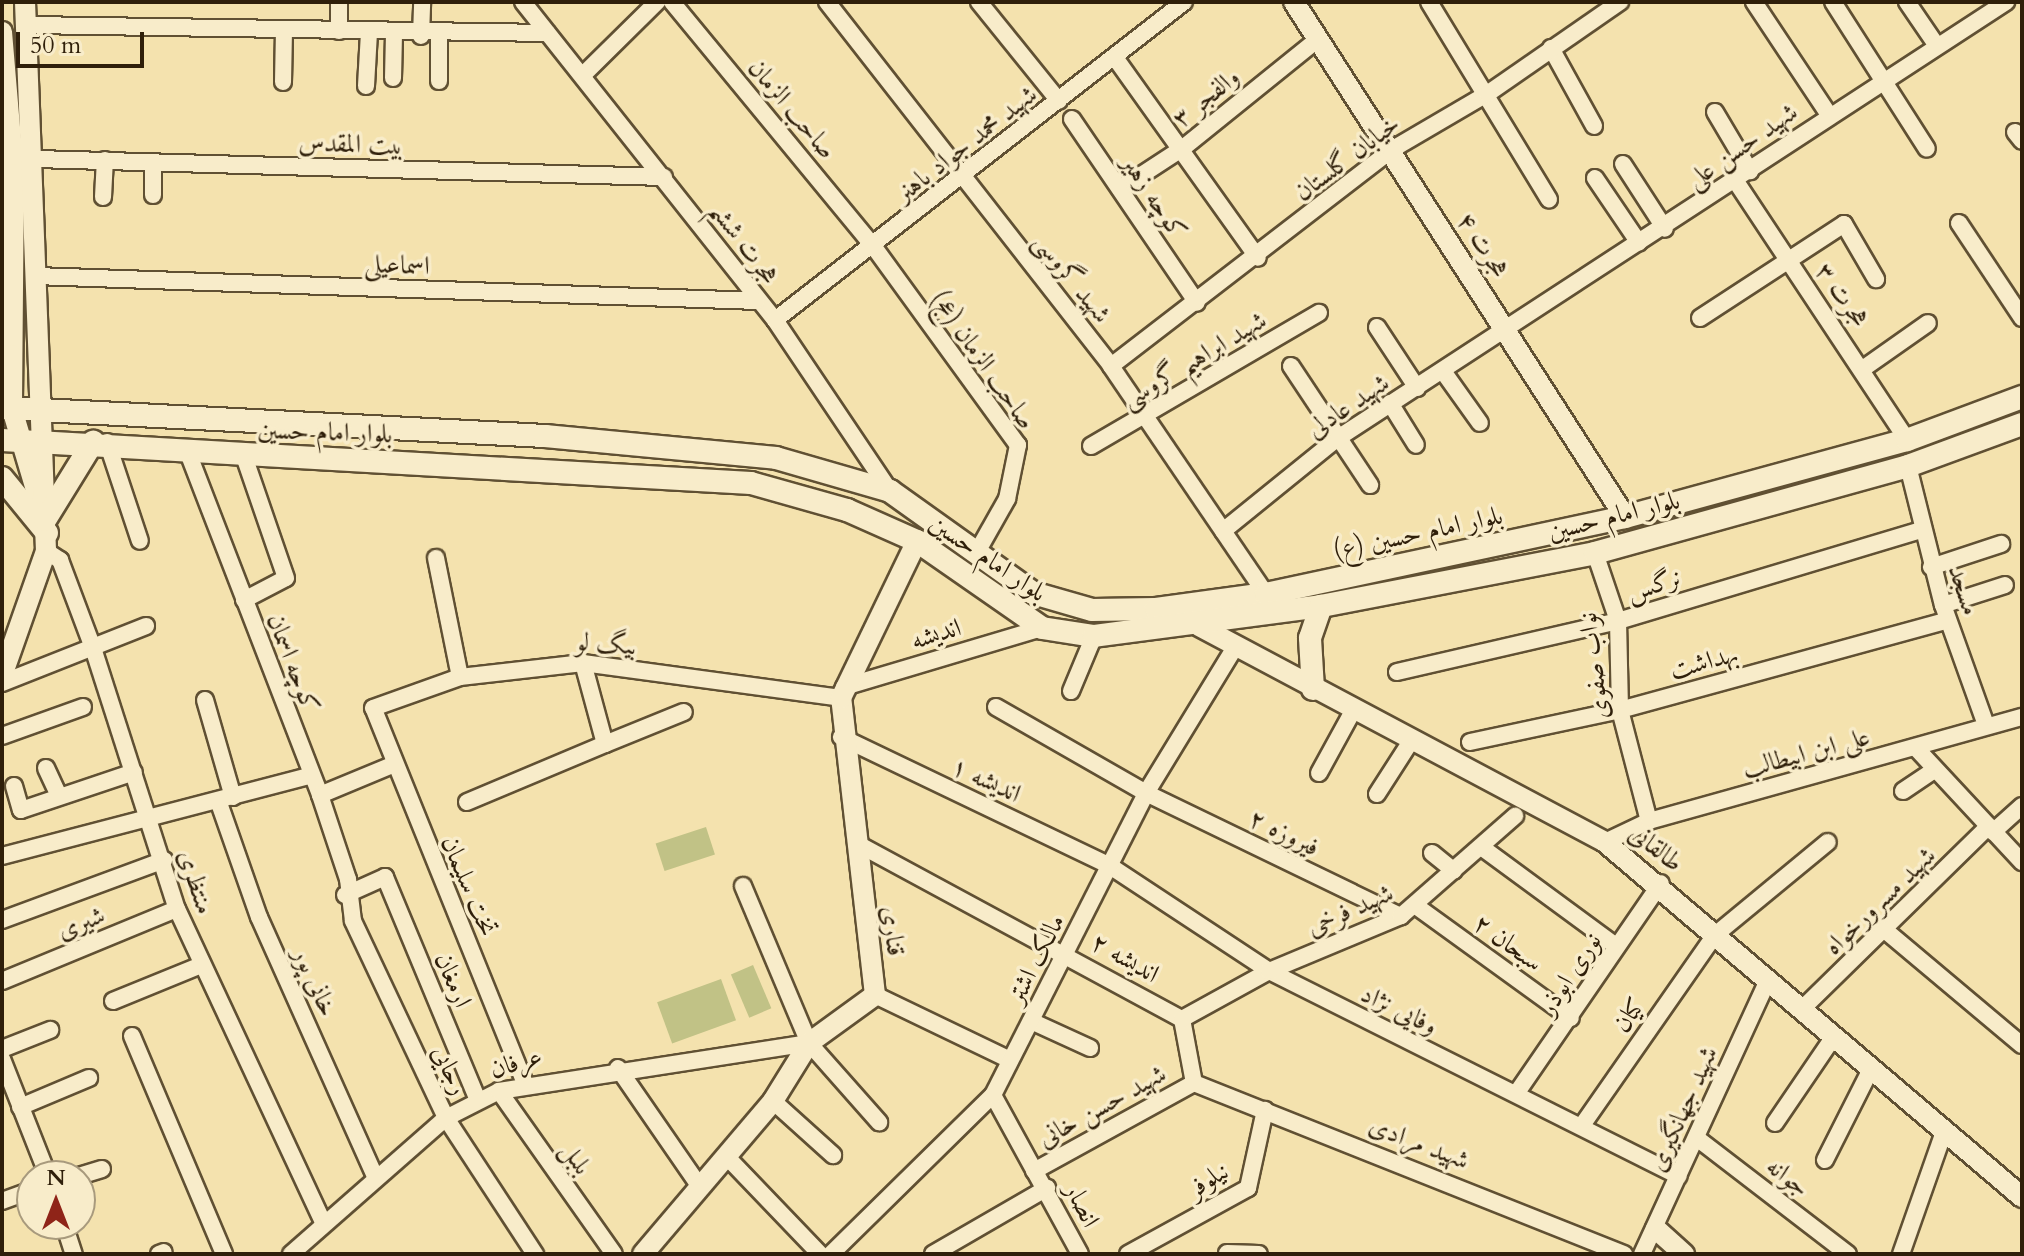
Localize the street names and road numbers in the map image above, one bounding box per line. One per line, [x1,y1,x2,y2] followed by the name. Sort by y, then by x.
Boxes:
[741,53,843,165] street label: صاحب الزمان
[1166,62,1246,134] street label: والفجر ۳
[889,79,1043,209] street label: شهید محمد جواد باهنر
[1680,96,1804,196] street label: شهید حسن علی
[1288,108,1406,208] street label: خیابان گلستان
[298,127,404,161] street label: بیت المقدس
[1114,149,1194,245] street label: کوچه زهیر
[703,195,785,291] street label: هجرت ششم
[1450,206,1516,284] street label: هجرت ۴
[1026,227,1118,329] street label: شهید گروسی
[364,248,430,282] street label: اسماعیلی
[1808,257,1876,333] street label: هجرت ۳
[924,285,1042,435] street label: صاحب الزمان (عج)
[1116,304,1272,416] street label: شهید ابراهیم گروسی
[1301,367,1395,445] street label: شهید عادلی
[257,414,393,450] street label: بلوار امام حسین
[1545,485,1683,547] street label: بلوار امام حسین
[1330,500,1506,566] street label: بلوار امام حسین (ع)
[923,507,1053,609] street label: بلوار امام حسین
[1941,561,1987,619] street label: مسجد
[1623,562,1685,608] street label: نرگس
[260,609,326,717] street label: کوچه اسمان
[1572,611,1616,721] street label: نواب صفوی
[907,612,965,656] street label: اندیشه
[575,626,637,662] street label: بیگ لو
[1666,638,1742,686] street label: بهداشت
[1739,721,1873,785] street label: علی ابن ابیطالب
[946,750,1026,810] street label: اندیشه ۱
[1244,803,1324,863] street label: فیروزه ۲
[1623,817,1689,879] street label: طالقانی
[434,831,504,941] street label: تخت سلیمان
[1818,840,1942,962] street label: شهید مسرورخواه
[171,846,221,918] street label: منتظری
[1302,877,1398,943] street label: شهید فرخی
[52,899,110,947] street label: شیری
[874,904,912,958] street label: قناری
[1467,907,1549,979] street label: سبحان ۲
[1000,909,1072,1009] street label: مالک اشتر
[1086,926,1164,990] street label: اندیشه ۲
[1532,927,1608,1021] street label: نوری ابوذر
[286,943,344,1021] street label: خانی پور
[428,948,478,1012] street label: ارمغان
[1356,978,1442,1042] street label: وفایی نژاد
[1606,991,1652,1039] street label: کیان
[425,1040,475,1100] street label: رجایی
[486,1041,546,1085] street label: عرفان
[1642,1041,1724,1177] street label: شهید جهانگیری
[1032,1058,1172,1154] street label: شهید حسن خانی
[1364,1110,1474,1176] street label: شهید مرادی
[554,1135,598,1181] street label: بلبل
[1760,1150,1816,1204] street label: جوانه
[1181,1155,1235,1205] street label: نیلوفر
[1058,1178,1106,1232] street label: انصار

